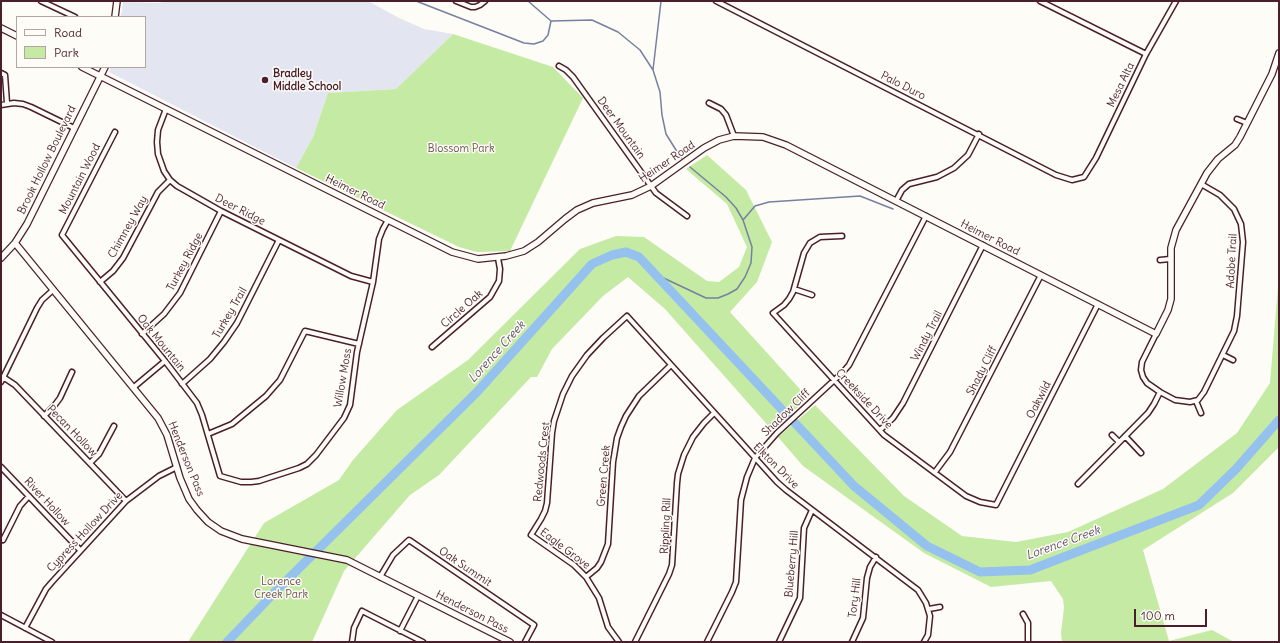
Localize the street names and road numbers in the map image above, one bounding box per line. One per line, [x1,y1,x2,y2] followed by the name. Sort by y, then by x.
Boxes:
[1105,60,1137,110] street label: Mesa Alta
[878,69,928,103] street label: Palo Duro
[594,94,648,162] street label: Deer Mountain
[15,104,79,216] street label: Brook Hollow Boulevard
[636,138,698,186] street label: Heimer Road
[57,141,103,217] street label: Mountain Wood
[323,172,387,212] street label: Heimer Road
[213,192,267,228] street label: Deer Ridge
[106,194,150,260] street label: Chimney Way
[958,217,1022,259] street label: Heimer Road
[164,231,206,293] street label: Turkey Ridge
[1224,233,1240,289] street label: Adobe Trail
[210,285,250,341] street label: Turkey Trail
[438,287,486,331] street label: Circle Oak
[909,309,945,363] street label: Windy Trail
[134,312,188,374] street label: Oak Mountain
[964,344,1000,398] street label: Shady Cliff
[331,347,355,409] street label: Willow Moss
[833,366,895,432] street label: Creekside Drive
[1024,379,1054,421] street label: Oakwild
[759,387,813,439] street label: Shadow Cliff
[44,402,100,460] street label: Pecan Hollow
[165,420,207,498] street label: Henderson Pass
[531,421,553,503] street label: Redwoods Crest
[750,440,802,492] street label: Elkton Drive
[595,445,613,507] street label: Green Creek
[21,475,73,529] street label: River Hollow
[44,489,126,575] street label: Cypress Hollow Drive
[658,497,674,555] street label: Rippling Rill
[537,526,593,572] street label: Eagle Grove
[783,530,801,598] street label: Blueberry Hill
[436,544,494,590] street label: Oak Summit
[846,577,864,619] street label: Tory Hill
[433,588,511,636] street label: Henderson Pass

